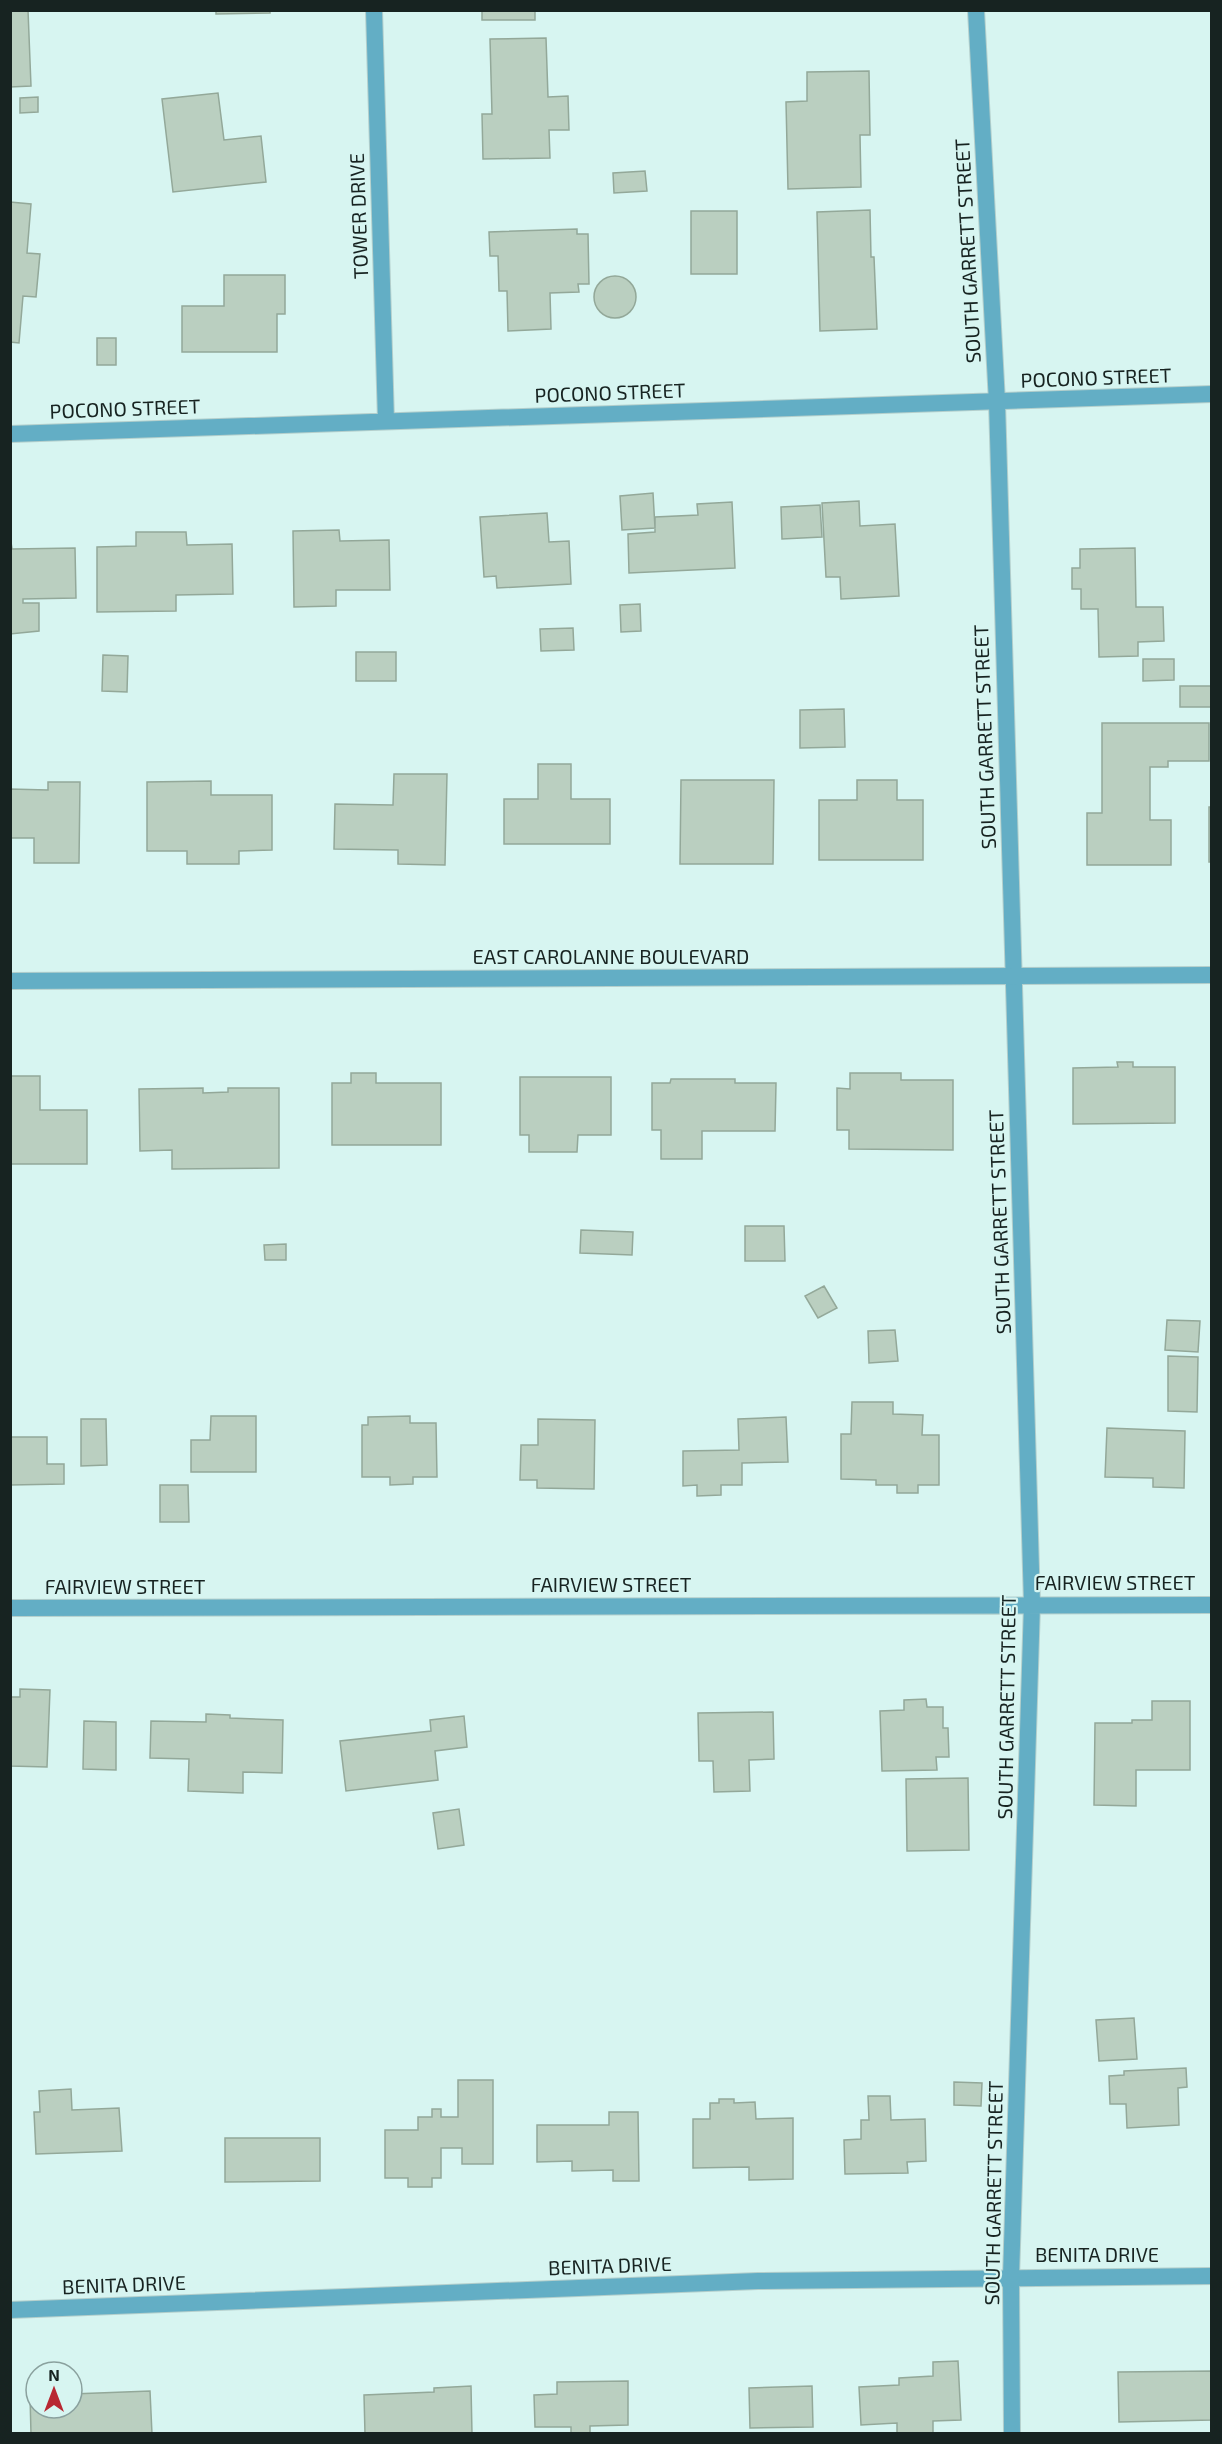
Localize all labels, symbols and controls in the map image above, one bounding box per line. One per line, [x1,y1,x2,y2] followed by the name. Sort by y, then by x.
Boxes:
[949,138,985,364] street label: SOUTH GARRETT STREET
[344,153,372,279] street label: TOWER DRIVE
[1020,362,1172,392] street label: POCONO STREET
[534,377,686,407] street label: POCONO STREET
[49,393,201,423] street label: POCONO STREET
[968,624,1000,850] street label: SOUTH GARRETT STREET
[473,944,749,968] street label: EAST CAROLANNE BOULEVARD
[983,1109,1015,1335] street label: SOUTH GARRETT STREET
[1035,1570,1196,1594] street label: FAIRVIEW STREET
[531,1572,692,1596] street label: FAIRVIEW STREET
[45,1574,206,1598] street label: FAIRVIEW STREET
[992,1594,1020,1820] street label: SOUTH GARRETT STREET
[979,2080,1007,2306] street label: SOUTH GARRETT STREET
[1035,2242,1159,2266] street label: BENITA DRIVE
[548,2251,672,2279] street label: BENITA DRIVE
[62,2270,186,2298] street label: BENITA DRIVE
[24,2360,84,2420] north arrow
[48,2365,60,2384] text: N

